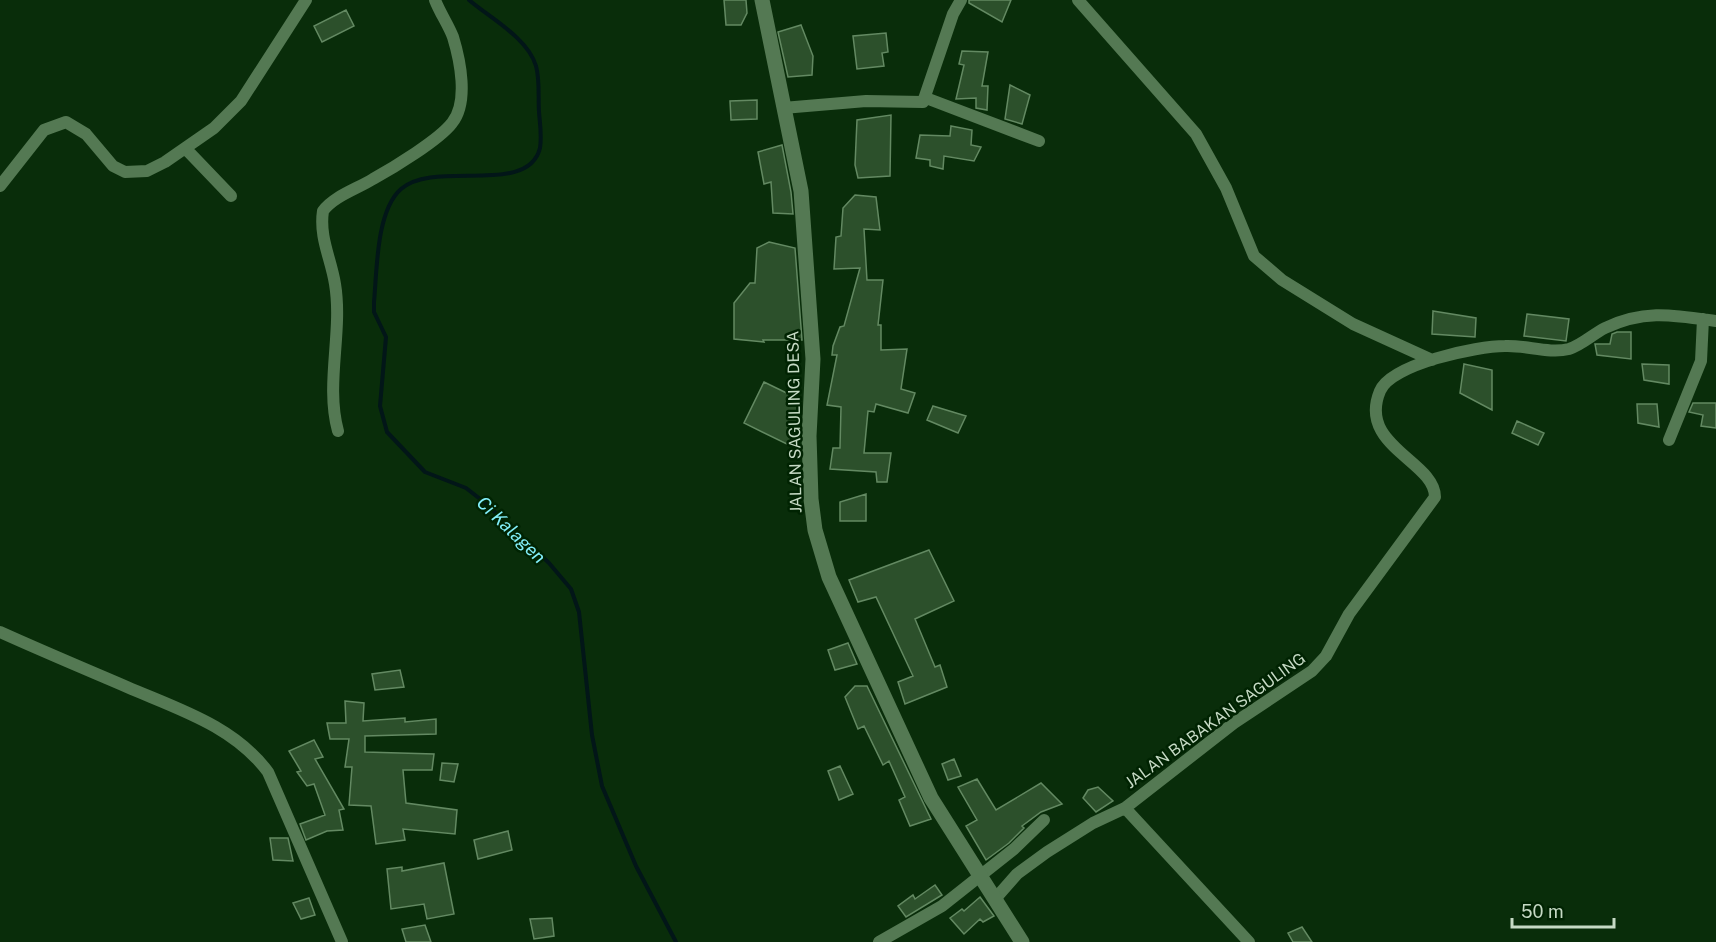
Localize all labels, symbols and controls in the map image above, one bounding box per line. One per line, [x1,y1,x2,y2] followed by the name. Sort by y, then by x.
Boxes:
[783,331,806,513] street label: JALAN SAGULING DESA
[473,492,550,567] water label: Ci Kalagen
[1122,649,1309,792] street label: JALAN BABAKAN SAGULING
[1512,891,1614,929] scale bar
[1521,901,1564,922] text: 50 m

